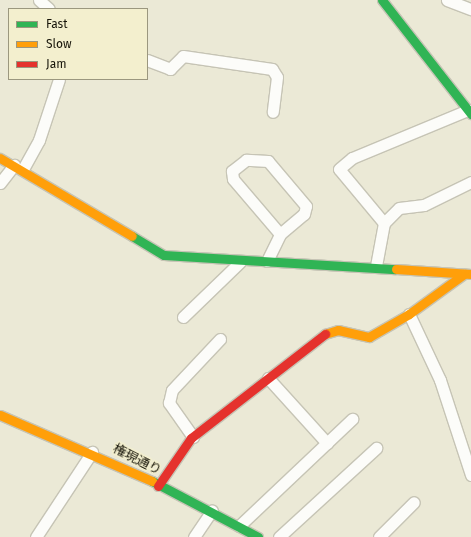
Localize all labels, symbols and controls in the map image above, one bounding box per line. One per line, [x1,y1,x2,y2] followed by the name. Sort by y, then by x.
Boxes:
[8,8,148,80] legend
[46,17,68,31] text: Fast
[46,37,72,51] text: Slow
[46,57,66,71] text: Jam
[110,441,164,479] street label: 権現通り

